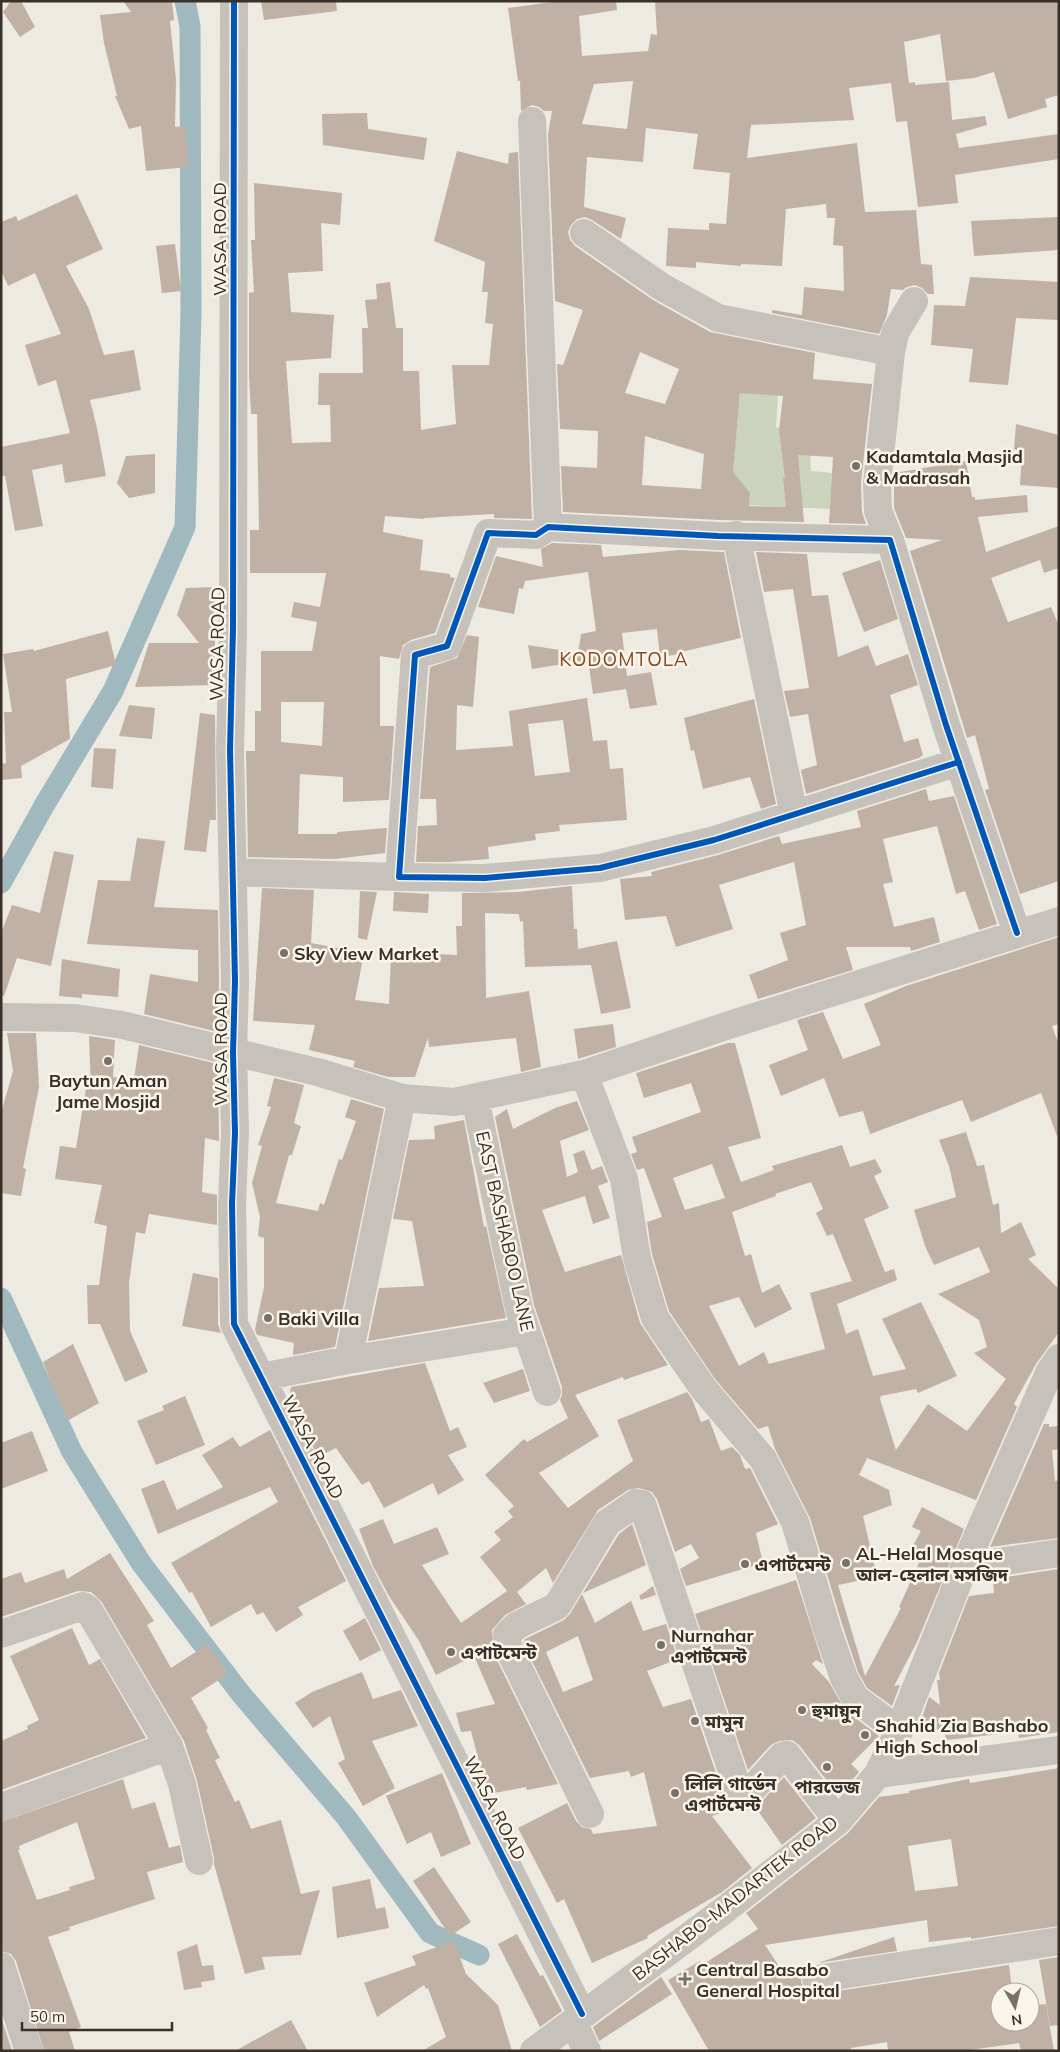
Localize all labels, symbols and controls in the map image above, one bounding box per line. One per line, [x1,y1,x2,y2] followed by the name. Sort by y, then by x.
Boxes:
[208,182,231,296] street label: WASA ROAD
[866,445,1023,489] place label: Kadamtala Masjid & Madrasah
[850,460,862,472] marker: Kadamtala Masjid & Madrasah
[205,587,229,701] street label: WASA ROAD
[559,647,689,671] district label: KODOMTOLA
[294,942,439,965] place label: Sky View Market
[278,947,290,959] marker: Sky View Market
[209,992,232,1106] street label: WASA ROAD
[102,1055,114,1067] marker: Baytun Aman Jame Mosjid
[49,1069,167,1113] place label: Baytun Aman Jame Mosjid
[471,1129,539,1333] street label: EAST BASHABOO LANE
[278,1307,359,1330] place label: Baki Villa
[262,1312,274,1324] marker: Baki Villa
[277,1391,349,1503] street label: WASA ROAD
[855,1542,1009,1586] place label: AL-Helal Mosque আল-হেলাল মসজিদ
[755,1553,832,1576] place label: এপার্টমেন্ট
[840,1557,852,1569] marker: AL-Helal Mosque আল-হেলাল মসজিদ
[739,1558,751,1570] marker: এপার্টমেন্ট
[671,1624,754,1668] place label: Nurnahar এপার্টমেন্ট
[655,1639,667,1651] marker: Nurnahar এপার্টমেন্ট
[461,1641,538,1664] place label: এপাটমেন্ট
[445,1646,457,1658] marker: এপাটমেন্ট
[811,1699,862,1724] place label: হুমায়ুন
[796,1704,808,1716] marker: হুমায়ুন
[704,1710,744,1733] place label: মামুন
[875,1714,1048,1758] place label: Shahid Zia Bashabo High School
[689,1715,701,1727] marker: মামুন
[859,1729,871,1741] marker: Shahid Zia Bashabo High School
[459,1752,531,1864] street label: WASA ROAD
[821,1761,833,1773] marker: পারভেজ
[684,1772,777,1816] place label: লিলি গার্ডেন এপার্টমেন্ট
[794,1775,860,1798] place label: পারভেজ
[669,1787,681,1799] marker: লিলি গার্ডেন এপার্টমেন্ট
[628,1811,842,1985] street label: BASHABO-MADARTEK ROAD
[696,1958,840,2002] place label: Central Basabo General Hospital
[678,1972,692,1986] marker: Central Basabo General Hospital
[990,1982,1040,2032] north arrow
[22,2000,172,2032] scale bar
[30,2007,65,2026] text: 50 m
[1010,2010,1023,2030] text: N

